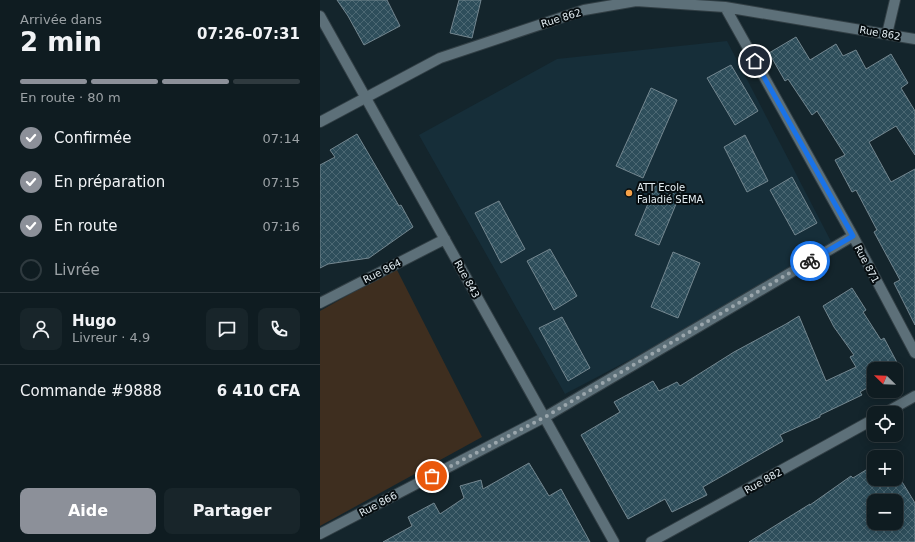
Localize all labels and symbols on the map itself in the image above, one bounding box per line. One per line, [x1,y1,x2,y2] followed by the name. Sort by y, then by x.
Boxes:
[540,7,582,29] street label: Rue 862
[859,24,901,42] street label: Rue 862
[738,44,772,78] pin
[637,182,704,205] place label: ATT Ecole Faladié SEMA
[624,188,634,198] marker: ATT Ecole Faladié SEMA
[790,241,830,281] courier
[852,243,882,285] street label: Rue 871
[361,257,403,285] street label: Rue 864
[452,258,482,300] street label: Rue 843
[867,362,903,398] north arrow
[415,459,449,493] pin
[742,466,784,496] street label: Rue 882
[357,489,399,519] street label: Rue 866

